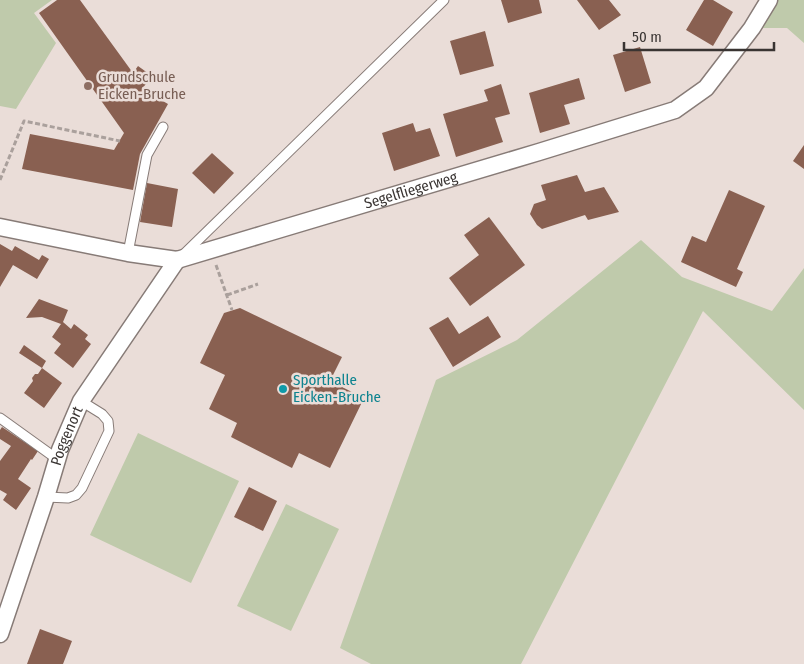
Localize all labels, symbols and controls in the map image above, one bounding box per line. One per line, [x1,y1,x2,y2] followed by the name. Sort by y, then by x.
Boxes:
[624,20,774,52] scale bar
[632,28,662,46] text: 50 m
[98,68,186,103] place label: Grundschule Eicken-Bruche
[82,80,94,92] marker: Grundschule Eicken-Bruche
[362,168,459,213] street label: Segelfliegerweg
[293,371,381,406] place label: Sporthalle Eicken-Bruche
[277,383,289,395] marker: Sporthalle Eicken-Bruche
[47,403,87,468] street label: Poggenort

